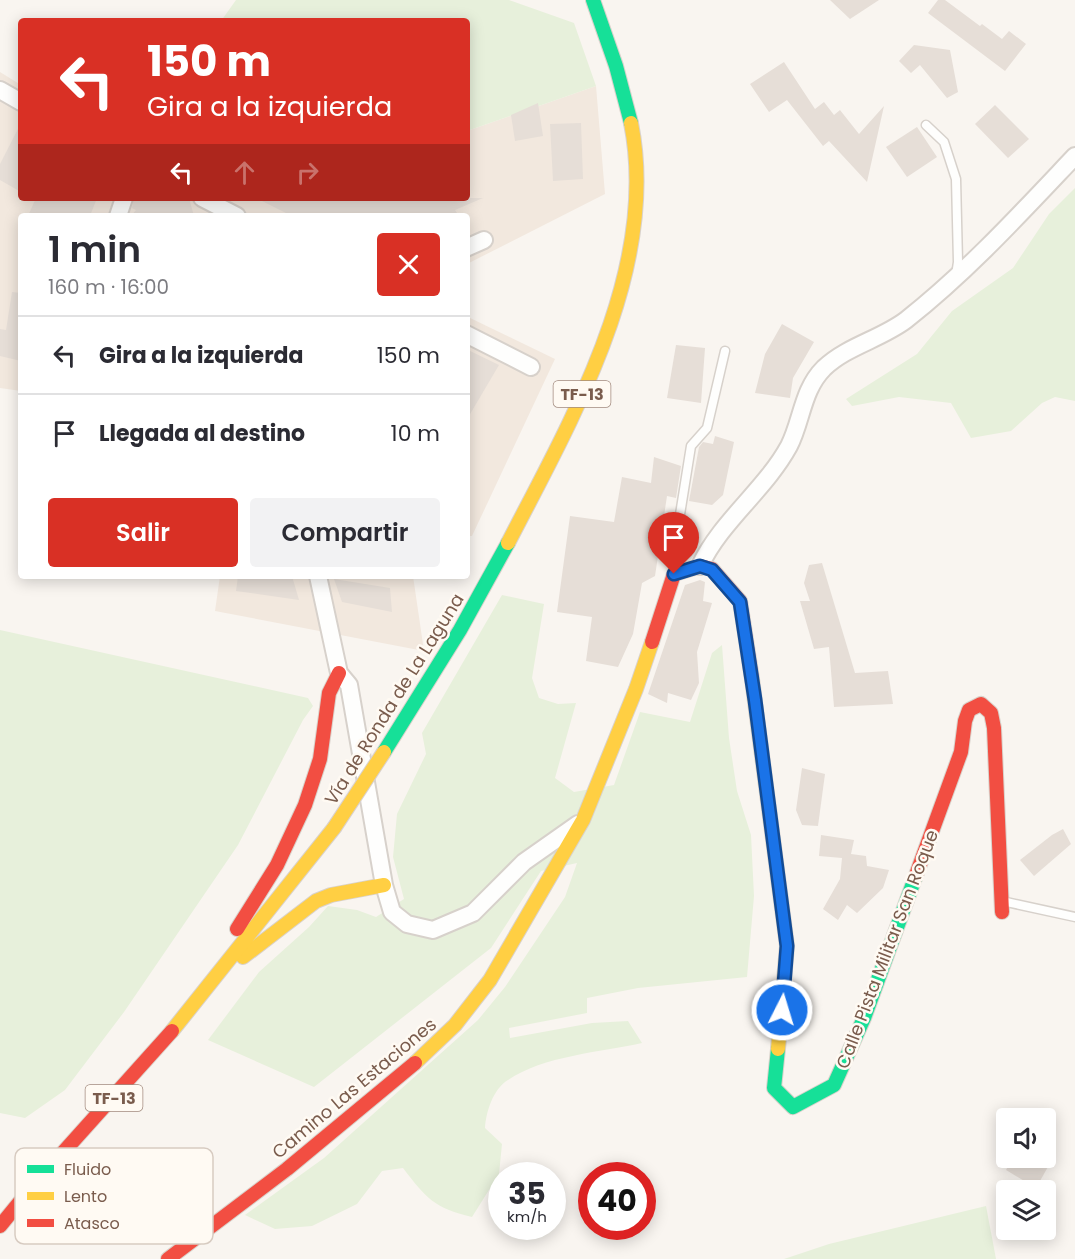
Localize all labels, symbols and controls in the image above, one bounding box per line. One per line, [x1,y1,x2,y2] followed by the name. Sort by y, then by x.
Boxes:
[147,32,271,91] text: 150 m
[48,42,126,120] icon: left
[147,88,392,125] text: Gira a la izquierda
[165,156,198,189] icon: left
[228,156,261,189] icon: ahead
[291,156,324,189] icon: right
[48,224,141,275] text: 1 min
[377,233,440,296] button: close
[48,273,169,301] text: 160 m · 16:00
[48,339,81,372] icon: left
[99,340,303,371] text: Gira a la izquierda
[377,340,440,371] text: 150 m
[554,381,610,407] road number: TF-13
[48,417,81,450] icon: arrive
[99,418,305,449] text: Llegada al destino
[391,418,440,449] text: 10 m
[48,498,238,567] button: Salir
[250,498,440,567] button: Compartir
[648,512,699,574] pin
[657,521,690,554] icon: arrive
[318,588,470,810] street label: Vía de Ronda de La Laguna
[830,826,944,1072] street label: Calle Pista Militar San Roque
[750,978,814,1042] position arrow
[267,1012,441,1164] street label: Camino Las Estaciones
[86,1085,142,1111] road number: TF-13
[996,1108,1056,1240] map controls
[996,1108,1056,1168] button: sound
[15,1148,213,1244] legend
[64,1158,111,1181] text: Fluido
[578,1162,656,1240] speed limit sign: 40
[508,1172,546,1215] text: 35
[996,1180,1056,1240] button: layers
[64,1185,107,1208] text: Lento
[507,1206,547,1227] text: km/h
[64,1212,120,1235] text: Atasco

